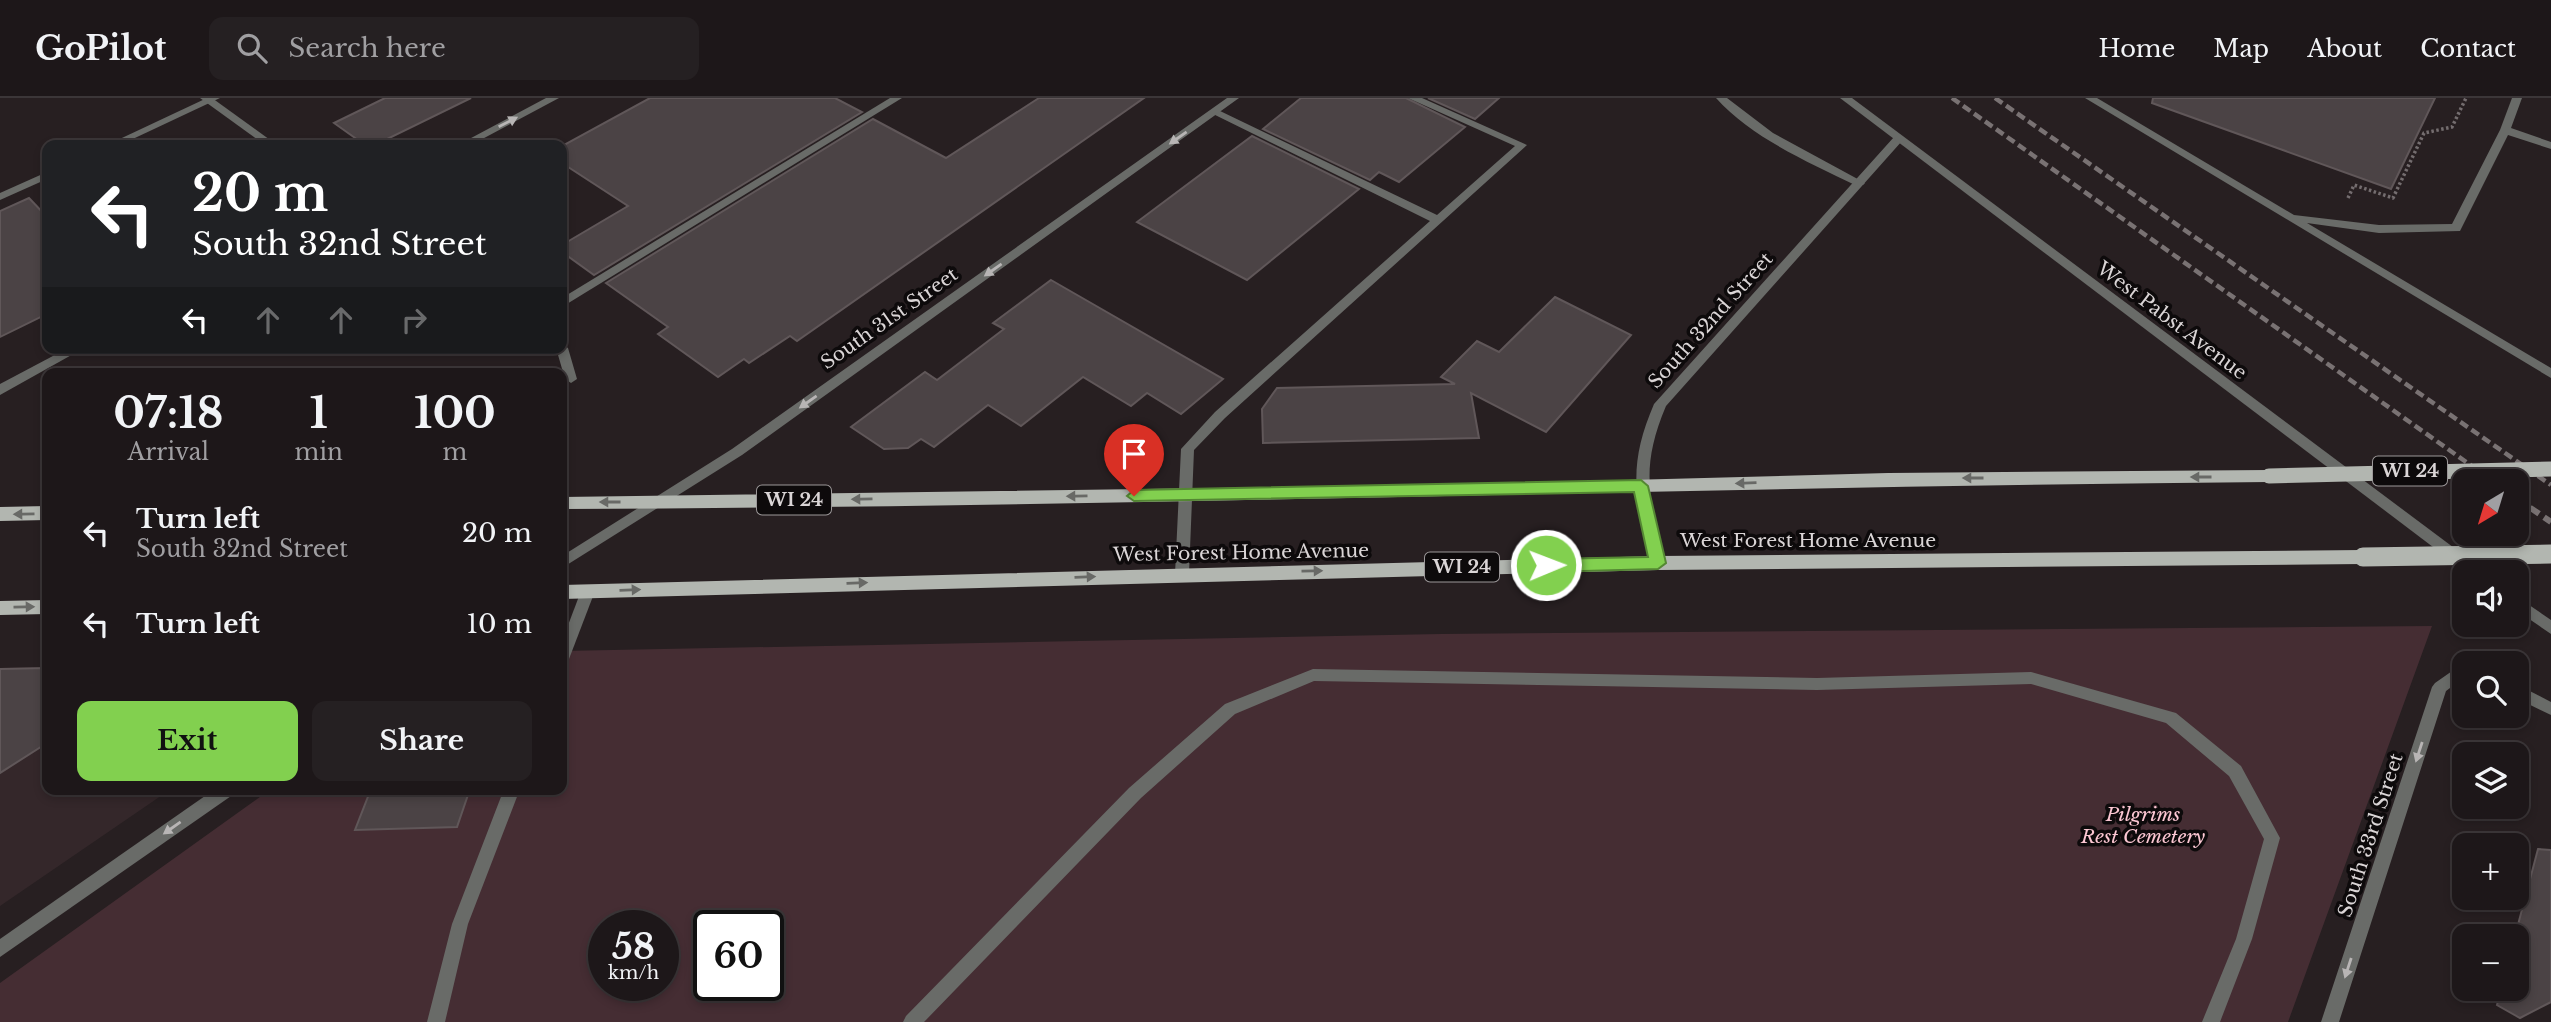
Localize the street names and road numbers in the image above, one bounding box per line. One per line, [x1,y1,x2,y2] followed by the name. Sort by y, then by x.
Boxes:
[1643,247,1778,393] street label: South 32nd Street
[2091,256,2251,384] street label: West Pabst Avenue
[816,262,963,374] street label: South 31st Street
[2373,456,2447,486] road number: WI 24
[757,486,831,514] road number: WI 24
[1679,529,1936,552] street label: West Forest Home Avenue
[1112,539,1369,566] street label: West Forest Home Avenue
[1425,552,1499,582] road number: WI 24
[2333,750,2408,920] street label: South 33rd Street

